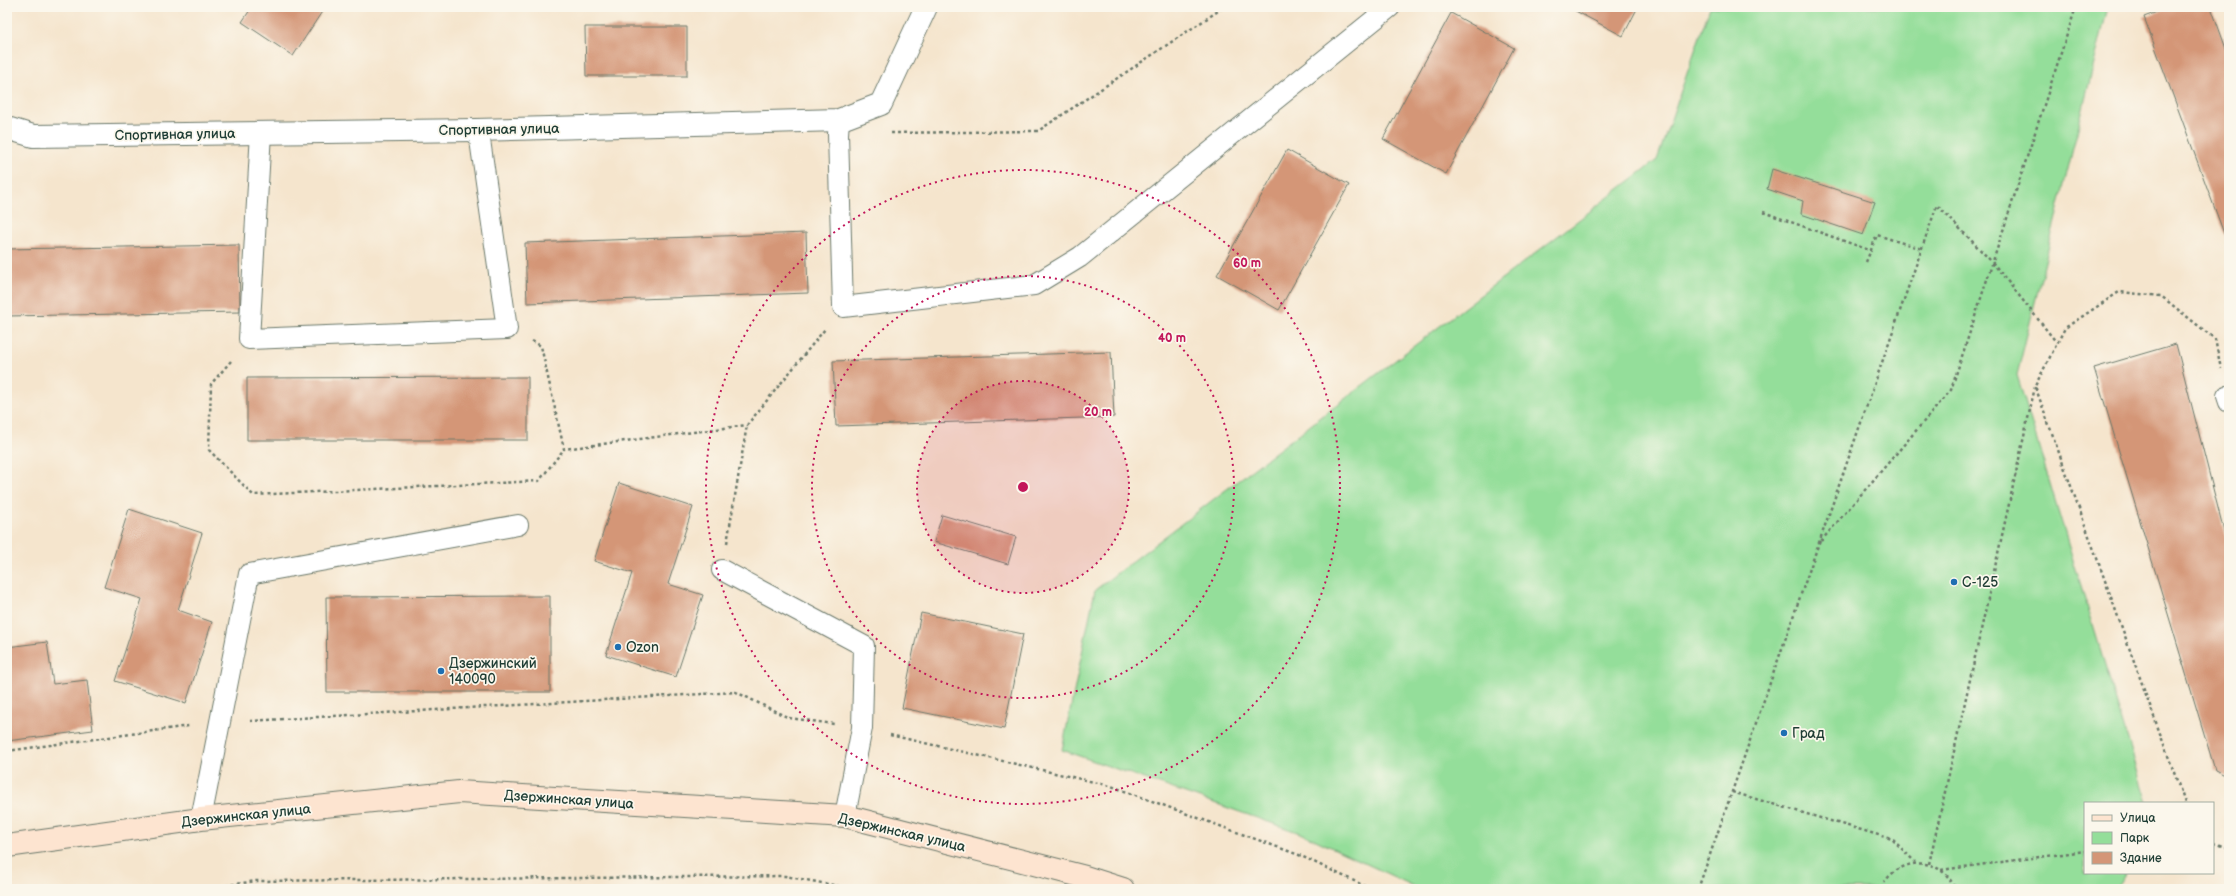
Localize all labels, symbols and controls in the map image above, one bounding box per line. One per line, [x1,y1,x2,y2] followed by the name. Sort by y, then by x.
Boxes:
[439,120,560,139] street label: Спортивная улица
[115,125,236,144] street label: Спортивная улица
[1233,256,1261,271] text: 60 m
[1158,331,1186,346] text: 40 m
[1084,405,1112,420] text: 20 m
[1016,480,1030,494] centre of rings
[1962,574,1998,591] place label: С-125
[1949,577,1959,587] marker: С-125
[626,639,659,656] place label: Ozon
[613,642,623,652] marker: Ozon
[449,655,537,688] place label: Дзержинский 140090
[436,666,446,676] marker: Дзержинский 140090
[1792,725,1825,742] place label: Град
[1779,728,1789,738] marker: Град
[503,786,635,813] street label: Дзержинская улица
[180,800,312,831] street label: Дзержинская улица
[2084,802,2214,874] legend
[837,810,968,856] street label: Дзержинская улица
[2120,811,2156,826] text: Улица
[2120,831,2150,846] text: Парк
[2120,851,2162,866] text: Здание

